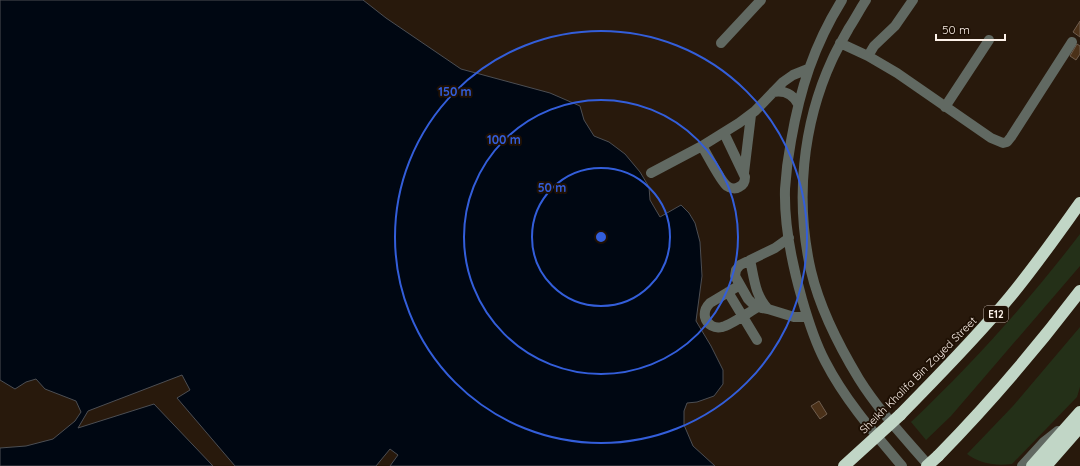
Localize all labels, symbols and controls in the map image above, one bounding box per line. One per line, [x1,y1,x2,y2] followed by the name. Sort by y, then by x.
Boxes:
[936,16,1005,42] scale bar
[942,22,970,37] text: 50 m
[438,84,472,99] text: 150 m
[487,132,521,147] text: 100 m
[538,180,566,195] text: 50 m
[594,230,608,244] centre of rings
[984,306,1008,322] road number: E12
[857,313,980,436] street label: Sheikh Khalifa Bin Zayed Street

